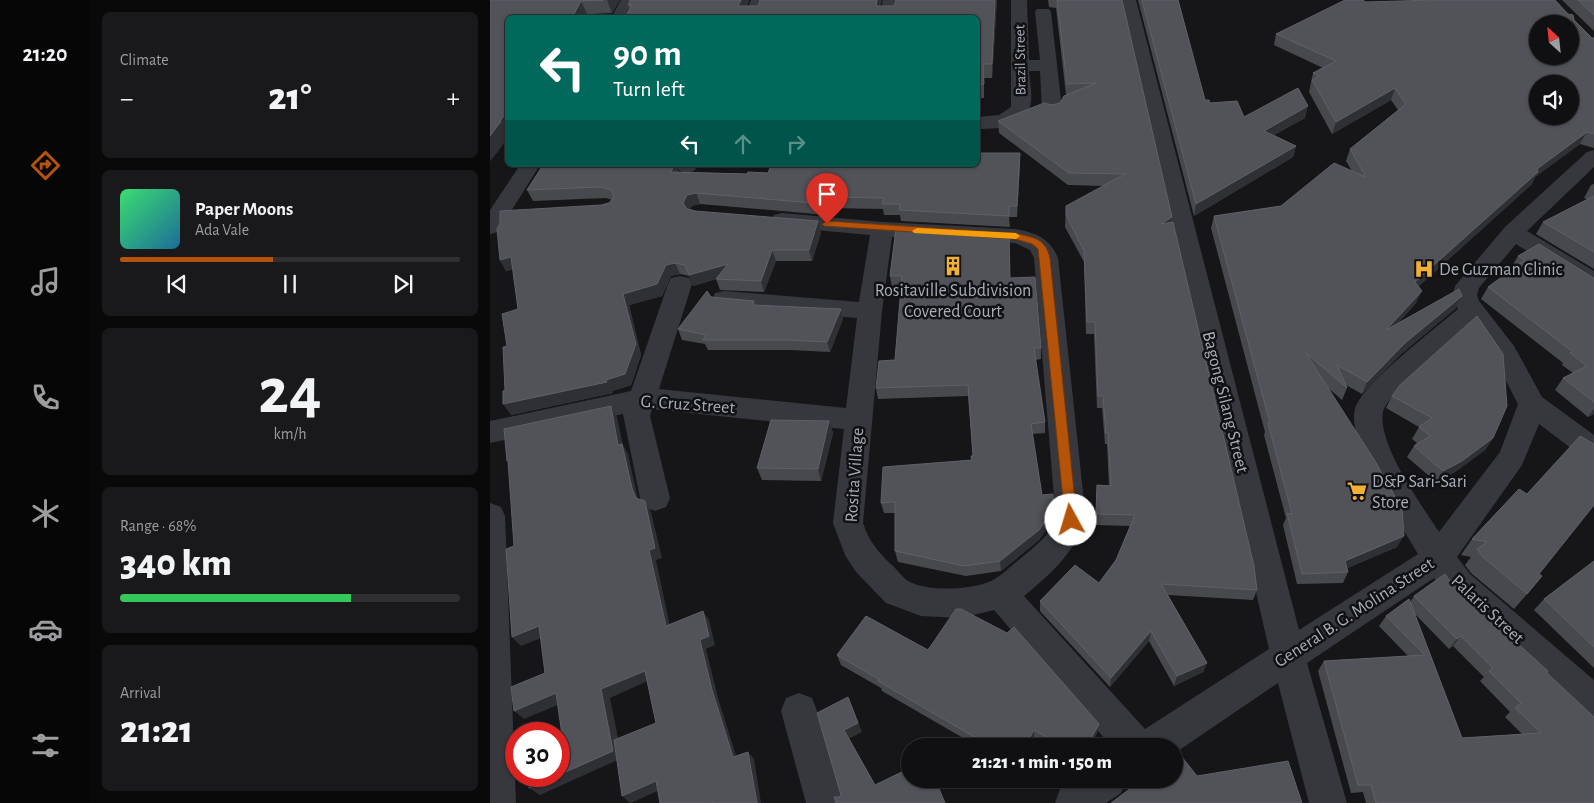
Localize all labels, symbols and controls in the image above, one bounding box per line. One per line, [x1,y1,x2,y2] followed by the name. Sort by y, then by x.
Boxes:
[1529,15,1579,65] north arrow
[1529,15,1579,125] map controls
[1012,24,1029,96] street label: Brazil Street
[530,35,595,100] icon: left
[613,37,682,72] text: 90 m
[22,43,68,65] text: 21:20
[120,52,169,68] text: Climate
[1529,75,1579,125] button: sound
[613,78,685,100] text: Turn left
[268,79,312,117] text: 21°
[120,85,133,113] text: −
[447,85,460,113] text: +
[676,130,704,158] icon: left
[729,130,757,158] icon: ahead
[782,130,810,158] icon: right
[28,148,63,183] icon: directions
[806,173,848,224] pin
[813,180,841,208] icon: arrive
[195,200,293,219] text: Paper Moons
[195,222,249,238] text: Ada Vale
[942,255,964,277] building icon: Rositaville Subdivision Covered Court
[1413,258,1435,280] hospital icon: De Guzman Clinic
[1439,261,1563,279] place label: De Guzman Clinic
[28,264,63,299] icon: music
[163,270,191,298] icon: previous
[276,270,304,298] icon: pause
[389,270,417,298] icon: next
[875,282,1031,321] place label: Rositaville Subdivision Covered Court
[1199,330,1251,475] street label: Bagong Silang Street
[258,360,322,425] text: 24
[28,380,63,415] icon: phone
[640,393,736,417] street label: G. Cruz Street
[273,426,307,442] text: km/h
[843,427,867,523] street label: Rosita Village
[1372,473,1467,512] place label: D&P Sari-Sari Store
[1346,480,1368,502] supermarket icon: D&P Sari-Sari Store
[1044,493,1096,545] position arrow
[28,496,63,531] icon: climate
[120,518,196,534] text: Range · 68%
[120,545,232,583] text: 340 km
[1272,554,1438,671] street label: General B. G. Molina Street
[1448,572,1527,648] street label: Palaris Street
[28,612,63,647] icon: car
[120,685,161,701] text: Arrival
[120,712,193,750] text: 21:21
[505,722,570,787] speed limit sign: 30
[28,728,63,763] icon: filters
[972,753,1112,772] text: 21:21 · 1 min · 150 m

